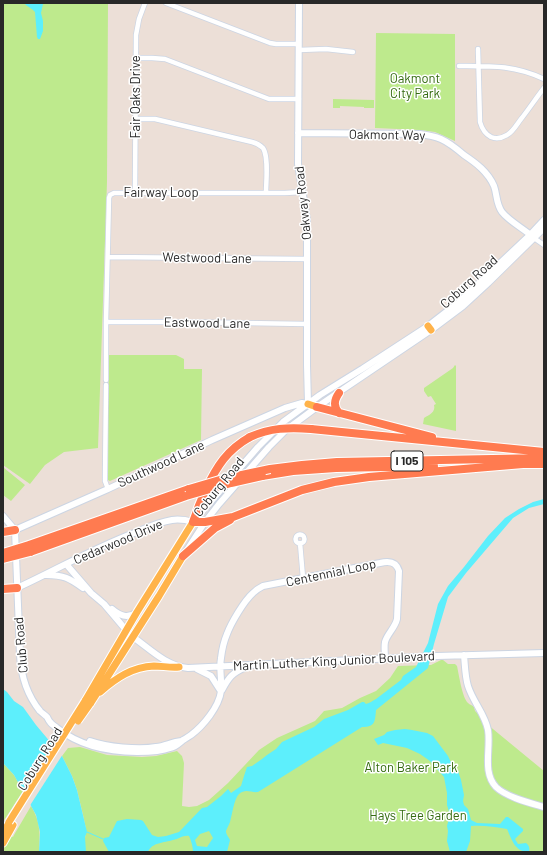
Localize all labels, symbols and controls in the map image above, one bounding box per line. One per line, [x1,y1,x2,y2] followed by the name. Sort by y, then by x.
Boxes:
[128,55,144,139] street label: Fair Oaks Drive
[390,71,440,102] park label: Oakmont City Park
[349,127,425,143] street label: Oakmont Way
[291,165,315,241] street label: Oakway Road
[123,185,199,201] street label: Fairway Loop
[162,249,252,267] street label: Westwood Lane
[437,252,501,312] street label: Coburg Road
[164,314,250,332] street label: Eastwood Lane
[115,437,207,491] street label: Southwood Lane
[391,451,423,471] road number: I 105
[190,454,248,520] street label: Coburg Road
[71,516,165,568] street label: Cedarwood Drive
[285,556,377,590] street label: Centennial Loop
[11,616,31,674] street label: Club Road
[233,648,435,674] street label: Martin Luther King Junior Boulevard
[14,724,66,794] street label: Coburg Road
[365,760,457,776] park label: Alton Baker Park
[369,808,467,824] park label: Hays Tree Garden

